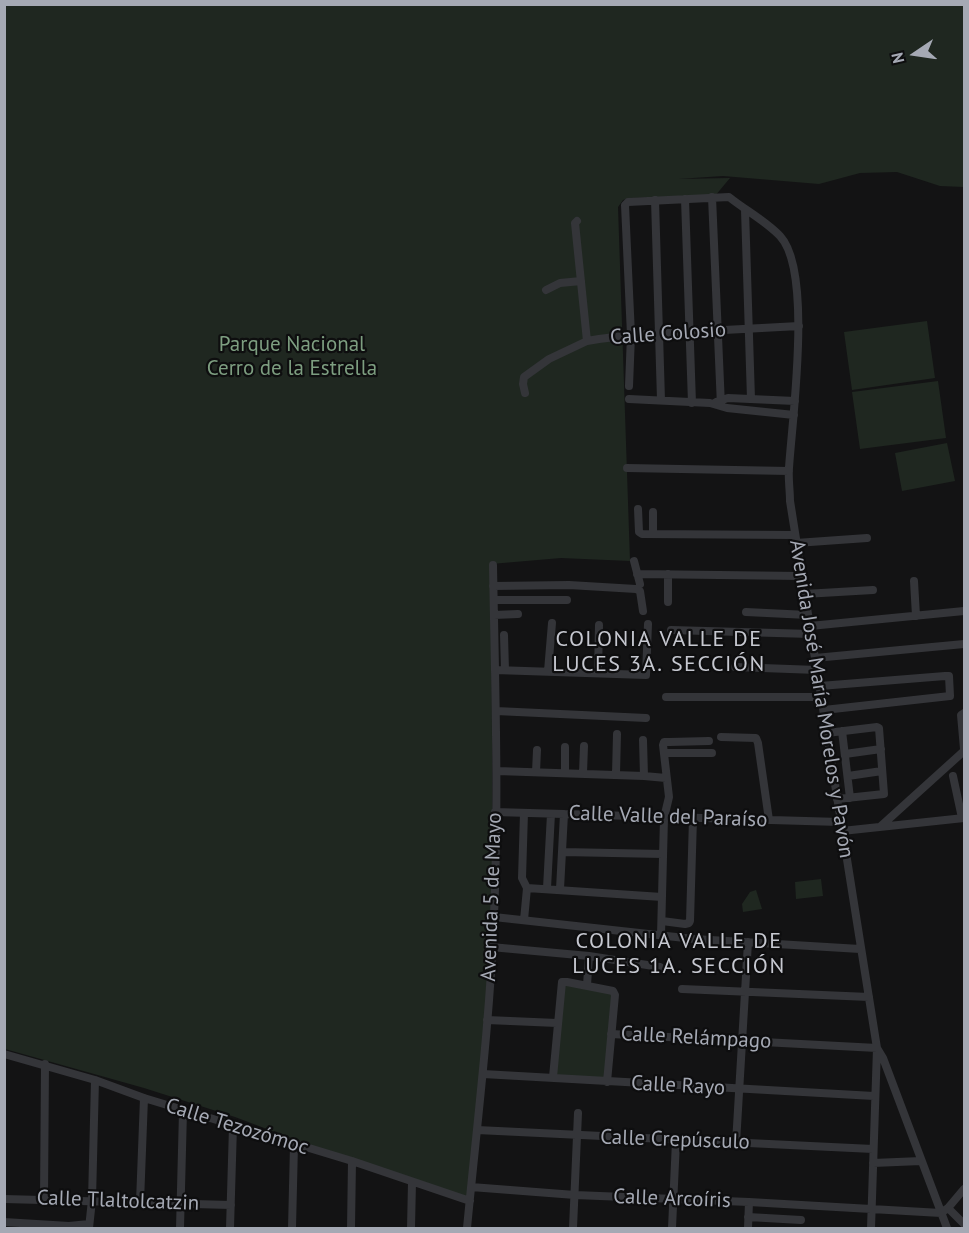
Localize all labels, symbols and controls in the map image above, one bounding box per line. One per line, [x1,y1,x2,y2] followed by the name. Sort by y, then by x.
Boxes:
[885,24,945,84] north arrow
[887,51,908,65] text: N
[609,317,727,351] street label: Calle Colosio
[207,332,377,382] park label: Parque Nacional Cerro de la Estrella
[783,538,859,860] street label: Avenida José María Morelos y Pavón
[552,627,766,678] district label: COLONIA VALLE DE LUCES 3A. SECCIÓN
[568,801,768,833] street label: Calle Valle del Paraíso
[476,812,508,982] street label: Avenida 5 de Mayo
[572,929,786,980] district label: COLONIA VALLE DE LUCES 1A. SECCIÓN
[620,1021,772,1055] street label: Calle Relámpago
[630,1071,726,1101] street label: Calle Rayo
[163,1093,311,1161] street label: Calle Tezozómoc
[600,1125,750,1155] street label: Calle Crepúsculo
[613,1184,731,1214] street label: Calle Arcoíris
[36,1186,200,1216] street label: Calle Tlaltolcatzin

